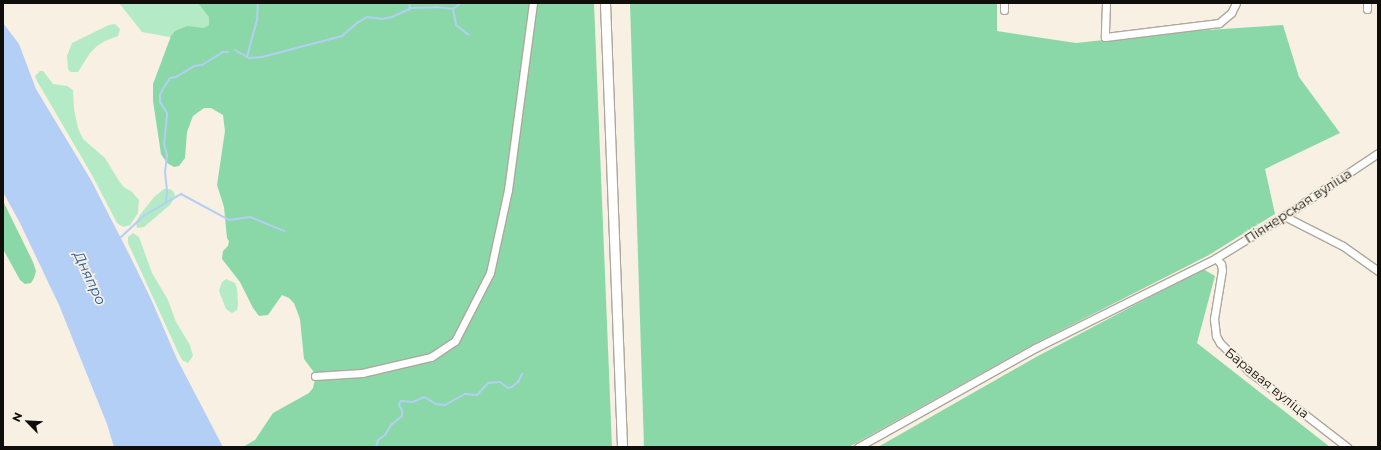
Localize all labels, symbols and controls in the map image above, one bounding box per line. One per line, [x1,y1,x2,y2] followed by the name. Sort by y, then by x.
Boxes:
[1242,166,1354,246] street label: Піянерская вуліца
[70,249,110,307] water label: Дняпро
[1222,344,1312,422] street label: Баравая вуліца
[8,402,48,442] north arrow
[9,410,25,424] text: N

